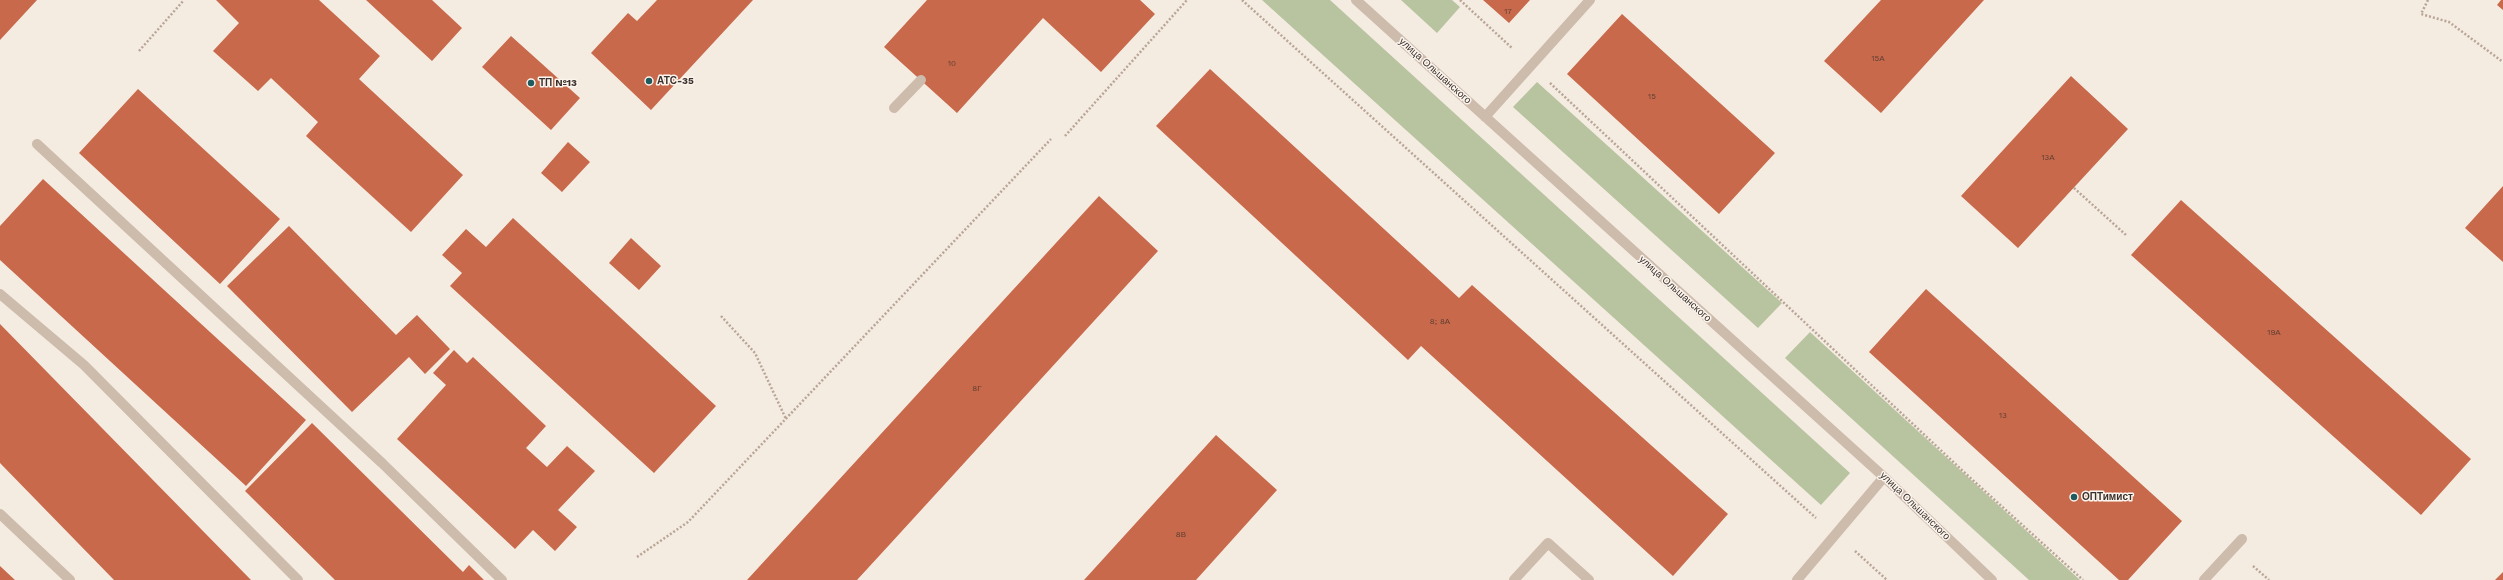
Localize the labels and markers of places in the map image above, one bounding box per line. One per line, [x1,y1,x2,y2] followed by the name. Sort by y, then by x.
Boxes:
[657,75,694,87] place label: АТС-35
[644,76,654,86] marker: АТС-35
[539,77,577,89] place label: ТП №13
[526,78,536,88] marker: ТП №13
[2082,491,2133,503] place label: ОПТимист
[2069,492,2079,502] marker: ОПТимист

